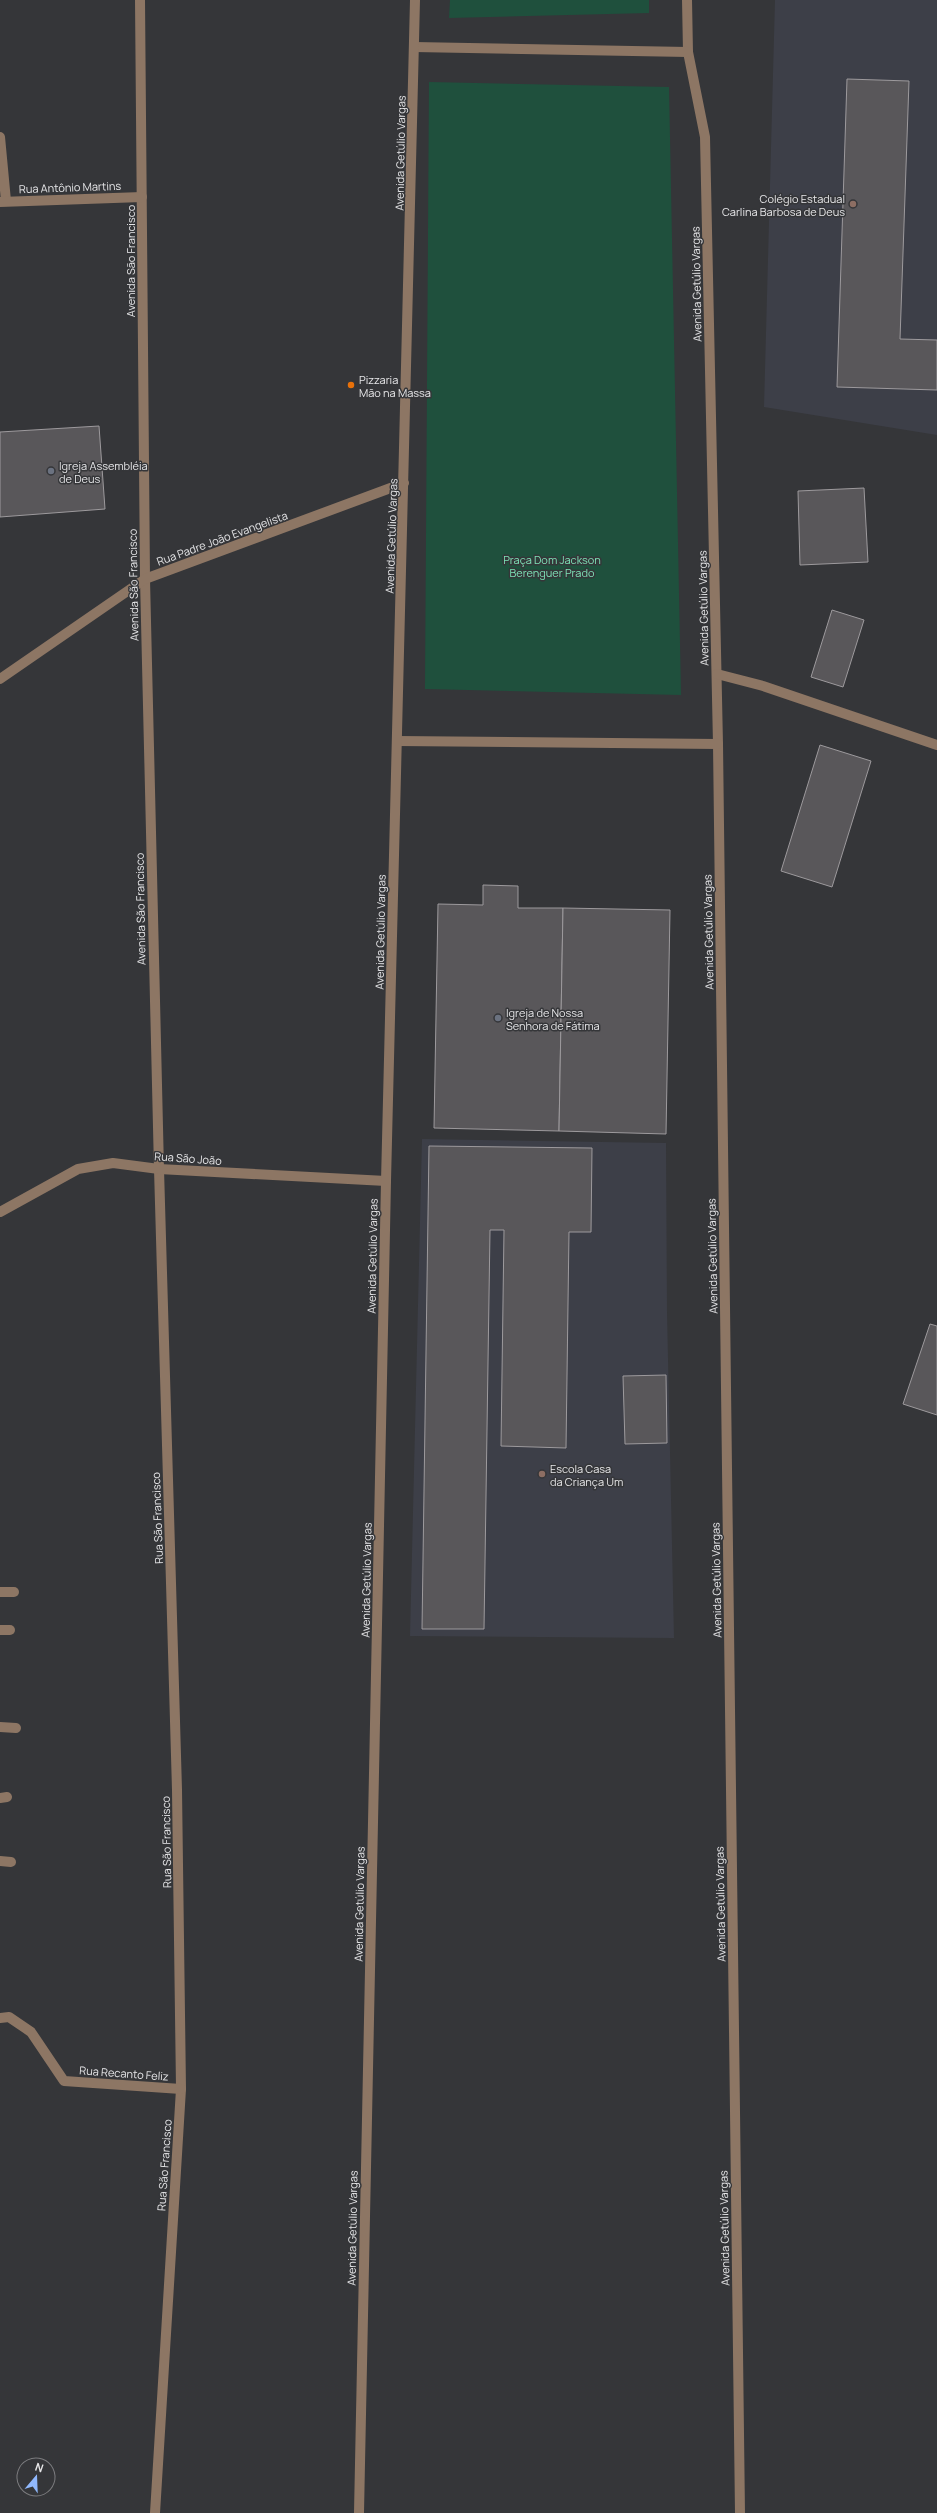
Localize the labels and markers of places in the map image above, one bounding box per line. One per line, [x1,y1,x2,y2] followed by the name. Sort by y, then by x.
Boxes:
[722,191,845,219] place label: Colégio Estadual Carlina Barbosa de Deus
[848,199,858,209] marker: Colégio Estadual Carlina Barbosa de Deus
[359,372,431,400] place label: Pizzaria Mão na Massa
[346,380,356,390] marker: Pizzaria Mão na Massa
[59,458,148,486] place label: Igreja Assembléia de Deus
[46,466,56,476] marker: Igreja Assembléia de Deus
[506,1005,600,1033] place label: Igreja de Nossa Senhora de Fátima
[493,1013,503,1023] marker: Igreja de Nossa Senhora de Fátima
[550,1461,623,1489] place label: Escola Casa da Criança Um
[537,1469,547,1479] marker: Escola Casa da Criança Um

